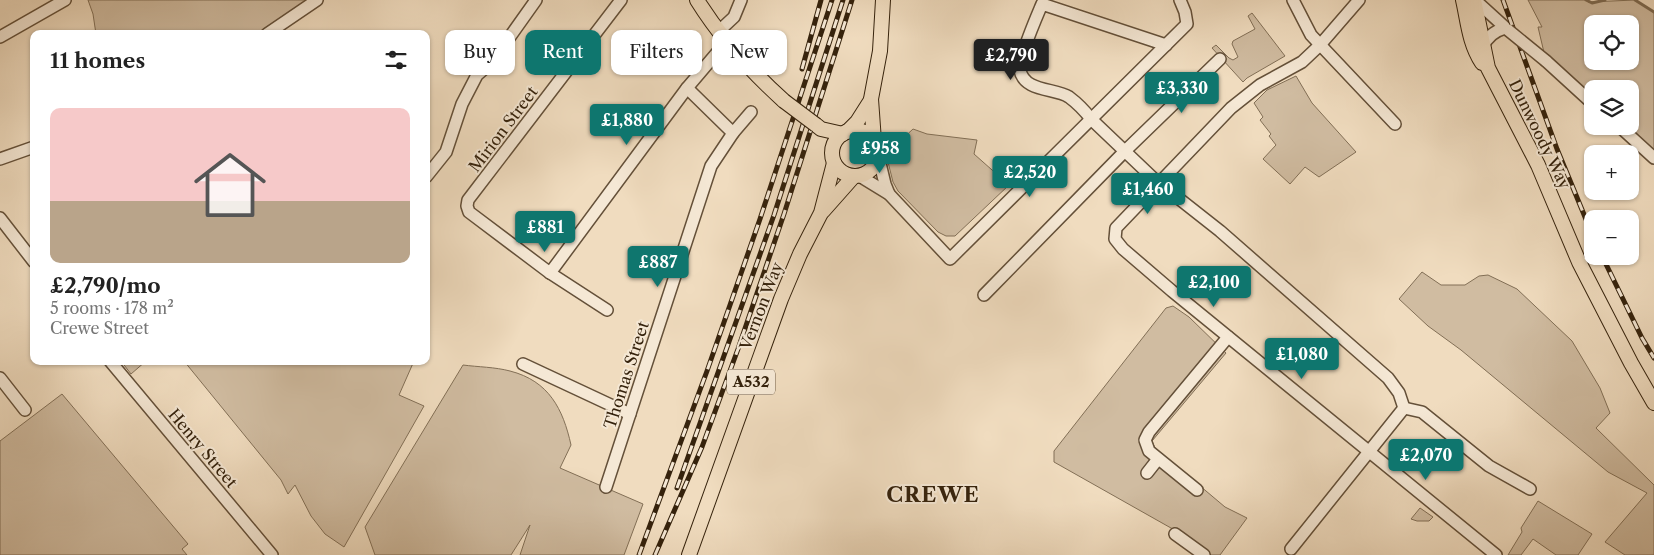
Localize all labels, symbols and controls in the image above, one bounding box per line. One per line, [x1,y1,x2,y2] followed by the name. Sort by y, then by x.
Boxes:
[1584,15,1639,265] map controls
[1584,15,1639,70] button: locate
[445,30,515,75] chip: Buy
[525,30,601,75] chip: Rent
[611,30,702,75] chip: Filters
[712,30,787,75] chip: New
[970,38,1052,81] pin: £2,790
[985,45,1037,65] text: £2,790
[382,46,410,74] icon: filters
[50,48,145,73] text: 11 homes
[1141,72,1223,114] pin: £3,330
[1505,76,1576,193] street label: Dunwoody Way
[1156,78,1208,98] text: £3,330
[1584,80,1639,135] button: layers
[464,82,542,176] street label: Mirion Street
[586,104,668,146] pin: £1,880
[601,110,653,130] text: £1,880
[850,132,910,174] pin: £958
[861,138,900,158] text: £958
[185,140,275,230] icon: home
[1584,145,1639,200] button: +
[989,156,1071,198] pin: £2,520
[1003,162,1057,182] text: £2,520
[1107,172,1189,215] pin: £1,460
[1122,179,1174,199] text: £1,460
[515,210,575,253] pin: £881
[1584,210,1639,265] button: −
[526,217,564,237] text: £881
[628,246,688,288] pin: £887
[639,252,677,272] text: £887
[735,258,787,354] street label: Vernon Way
[1173,266,1255,308] pin: £2,100
[1188,272,1240,292] text: £2,100
[50,273,161,298] text: £2,790/mo
[50,298,174,318] text: 5 rooms · 178 m²
[50,318,149,338] text: Crewe Street
[599,318,653,431] street label: Thomas Street
[1261,338,1343,380] pin: £1,080
[1276,344,1328,364] text: £1,080
[727,370,775,394] road number: A532
[164,404,242,492] street label: Henry Street
[1385,438,1467,481] pin: £2,070
[1399,445,1453,465] text: £2,070
[886,482,980,507] district label: CREWE

